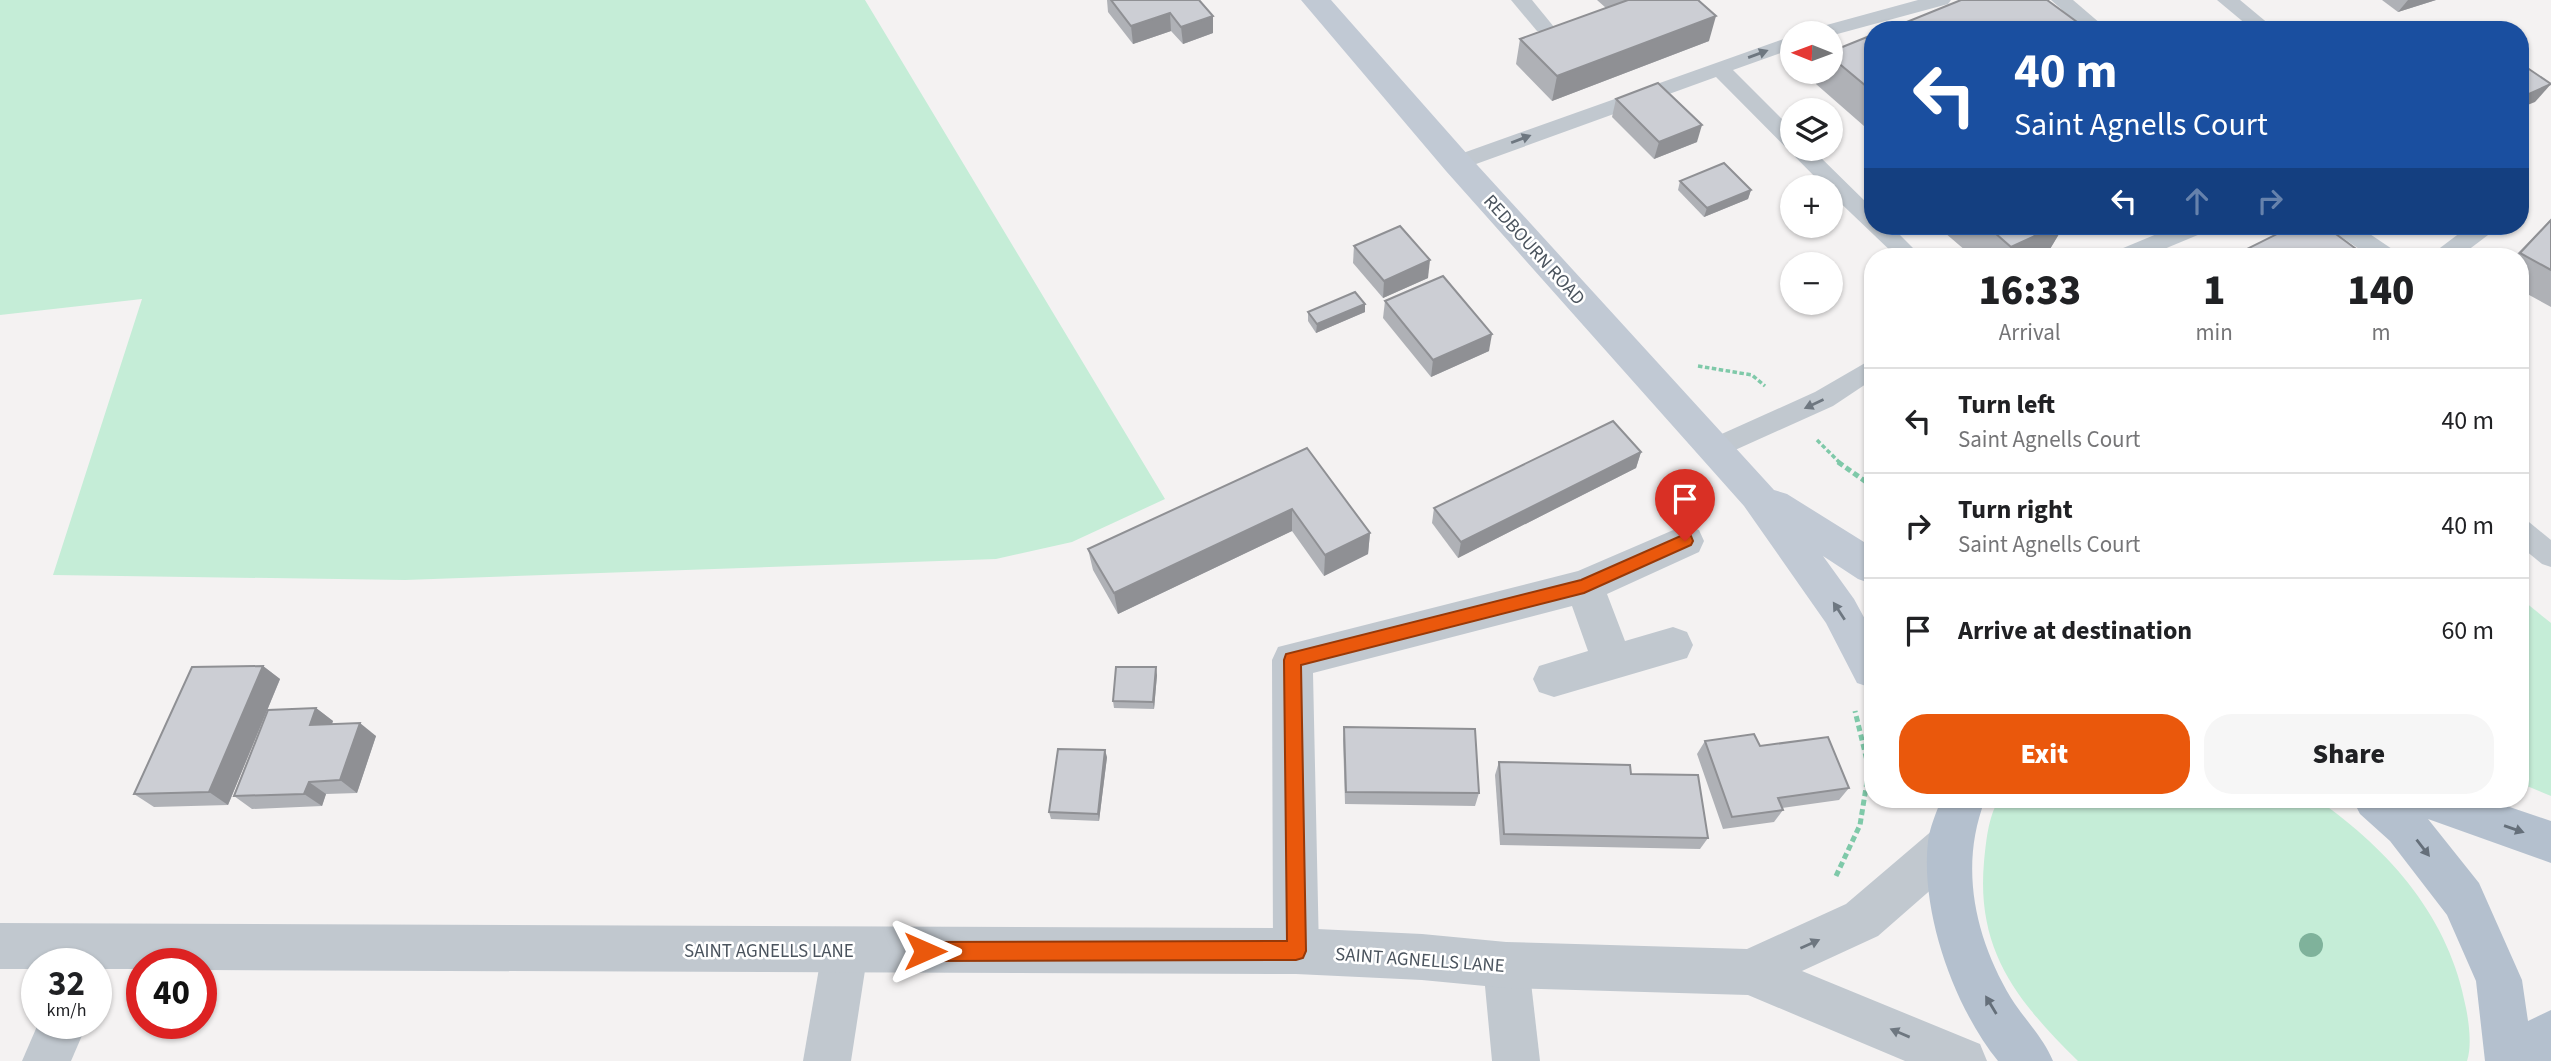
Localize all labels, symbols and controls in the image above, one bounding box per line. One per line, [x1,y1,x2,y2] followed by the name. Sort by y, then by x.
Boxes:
[1780,21,1843,84] north arrow
[1780,21,1843,315] map controls
[2014,37,2118,107] text: 40 m
[1748,48,1769,59] one-way arrow
[1899,49,1990,140] icon: left
[1780,98,1843,161] button: layers
[2014,102,2268,148] text: Saint Agnells Court
[1510,133,1531,144] one-way arrow
[1780,175,1843,238] button: +
[2105,182,2143,220] icon: left
[2178,182,2216,220] icon: ahead
[2251,182,2289,220] icon: right
[1477,189,1591,311] street label: REDBOURN ROAD
[1780,252,1843,315] button: −
[1978,261,2081,321] text: 16:33
[2203,261,2225,321] text: 1
[2347,261,2415,321] text: 140
[1999,316,2061,349] text: Arrival
[2196,316,2233,349] text: min
[2371,316,2390,349] text: m
[1958,386,2055,423] text: Turn left
[1804,398,1824,409] one-way arrow
[1899,402,1937,440] icon: left
[2441,402,2494,439] text: 40 m
[1958,423,2140,456] text: Saint Agnells Court
[1655,469,1715,541] pin
[1666,480,1704,518] icon: arrive
[1958,491,2073,528] text: Turn right
[1899,507,1937,545] icon: right
[2441,507,2494,544] text: 40 m
[1958,528,2140,561] text: Saint Agnells Court
[1832,601,1845,620] one-way arrow
[1899,612,1937,650] icon: arrive
[1958,612,2192,649] text: Arrive at destination
[2441,612,2494,649] text: 60 m
[1899,714,2190,794] button: Exit
[2204,714,2494,794] button: Share
[2504,824,2525,835] one-way arrow
[2416,839,2430,857] one-way arrow
[888,914,962,988] position arrow
[684,938,854,965] street label: SAINT AGNELLS LANE
[1800,938,1821,949] one-way arrow
[1334,941,1506,980] street label: SAINT AGNELLS LANE
[126,948,217,1039] speed limit sign: 40
[48,959,85,1009] text: 32
[1985,995,1997,1014] one-way arrow
[47,998,86,1023] text: km/h
[1890,1027,1910,1039] one-way arrow

